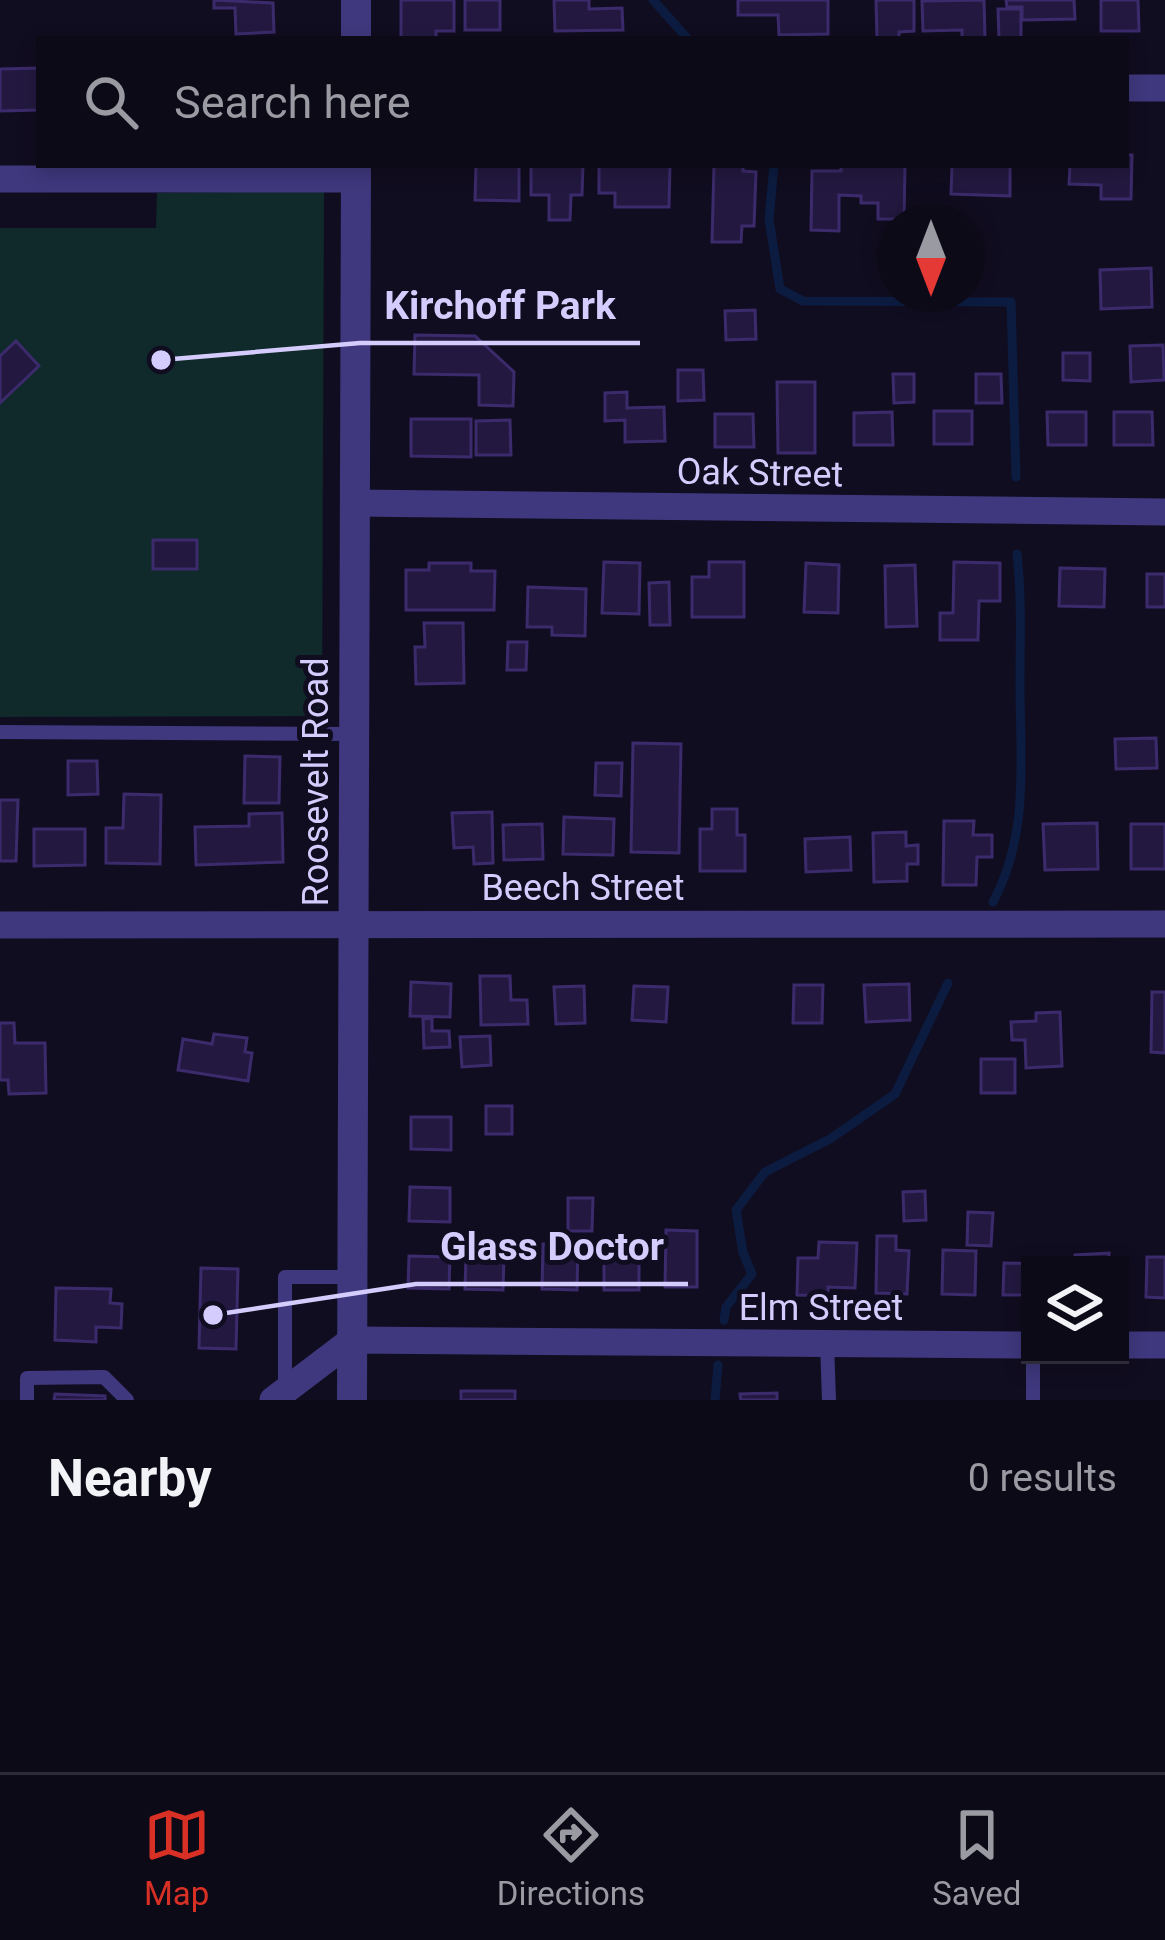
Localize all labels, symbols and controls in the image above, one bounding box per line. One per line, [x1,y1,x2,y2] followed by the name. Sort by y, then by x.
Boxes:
[36,36,1129,168] search box
[78,69,144,135] icon: search
[174,76,411,129] text: Search here
[877,204,985,312] north arrow
[360,268,640,343] callout: Kirchoff Park
[384,283,617,329] text: Kirchoff Park
[676,451,844,495] street label: Oak Street
[295,657,337,907] street label: Roosevelt Road
[481,867,685,909] street label: Beech Street
[416,1209,688,1284] callout: Glass Doctor
[440,1224,664,1270] text: Glass Doctor
[1021,1256,1129,1364] map controls
[1021,1256,1129,1364] button: layers
[739,1287,903,1329] street label: Elm Street
[48,1449,212,1508] text: Nearby
[968,1455,1117,1501] text: 0 results
[144,1802,210,1913] tab: Map
[497,1802,645,1913] tab: Directions
[932,1802,1021,1913] tab: Saved

